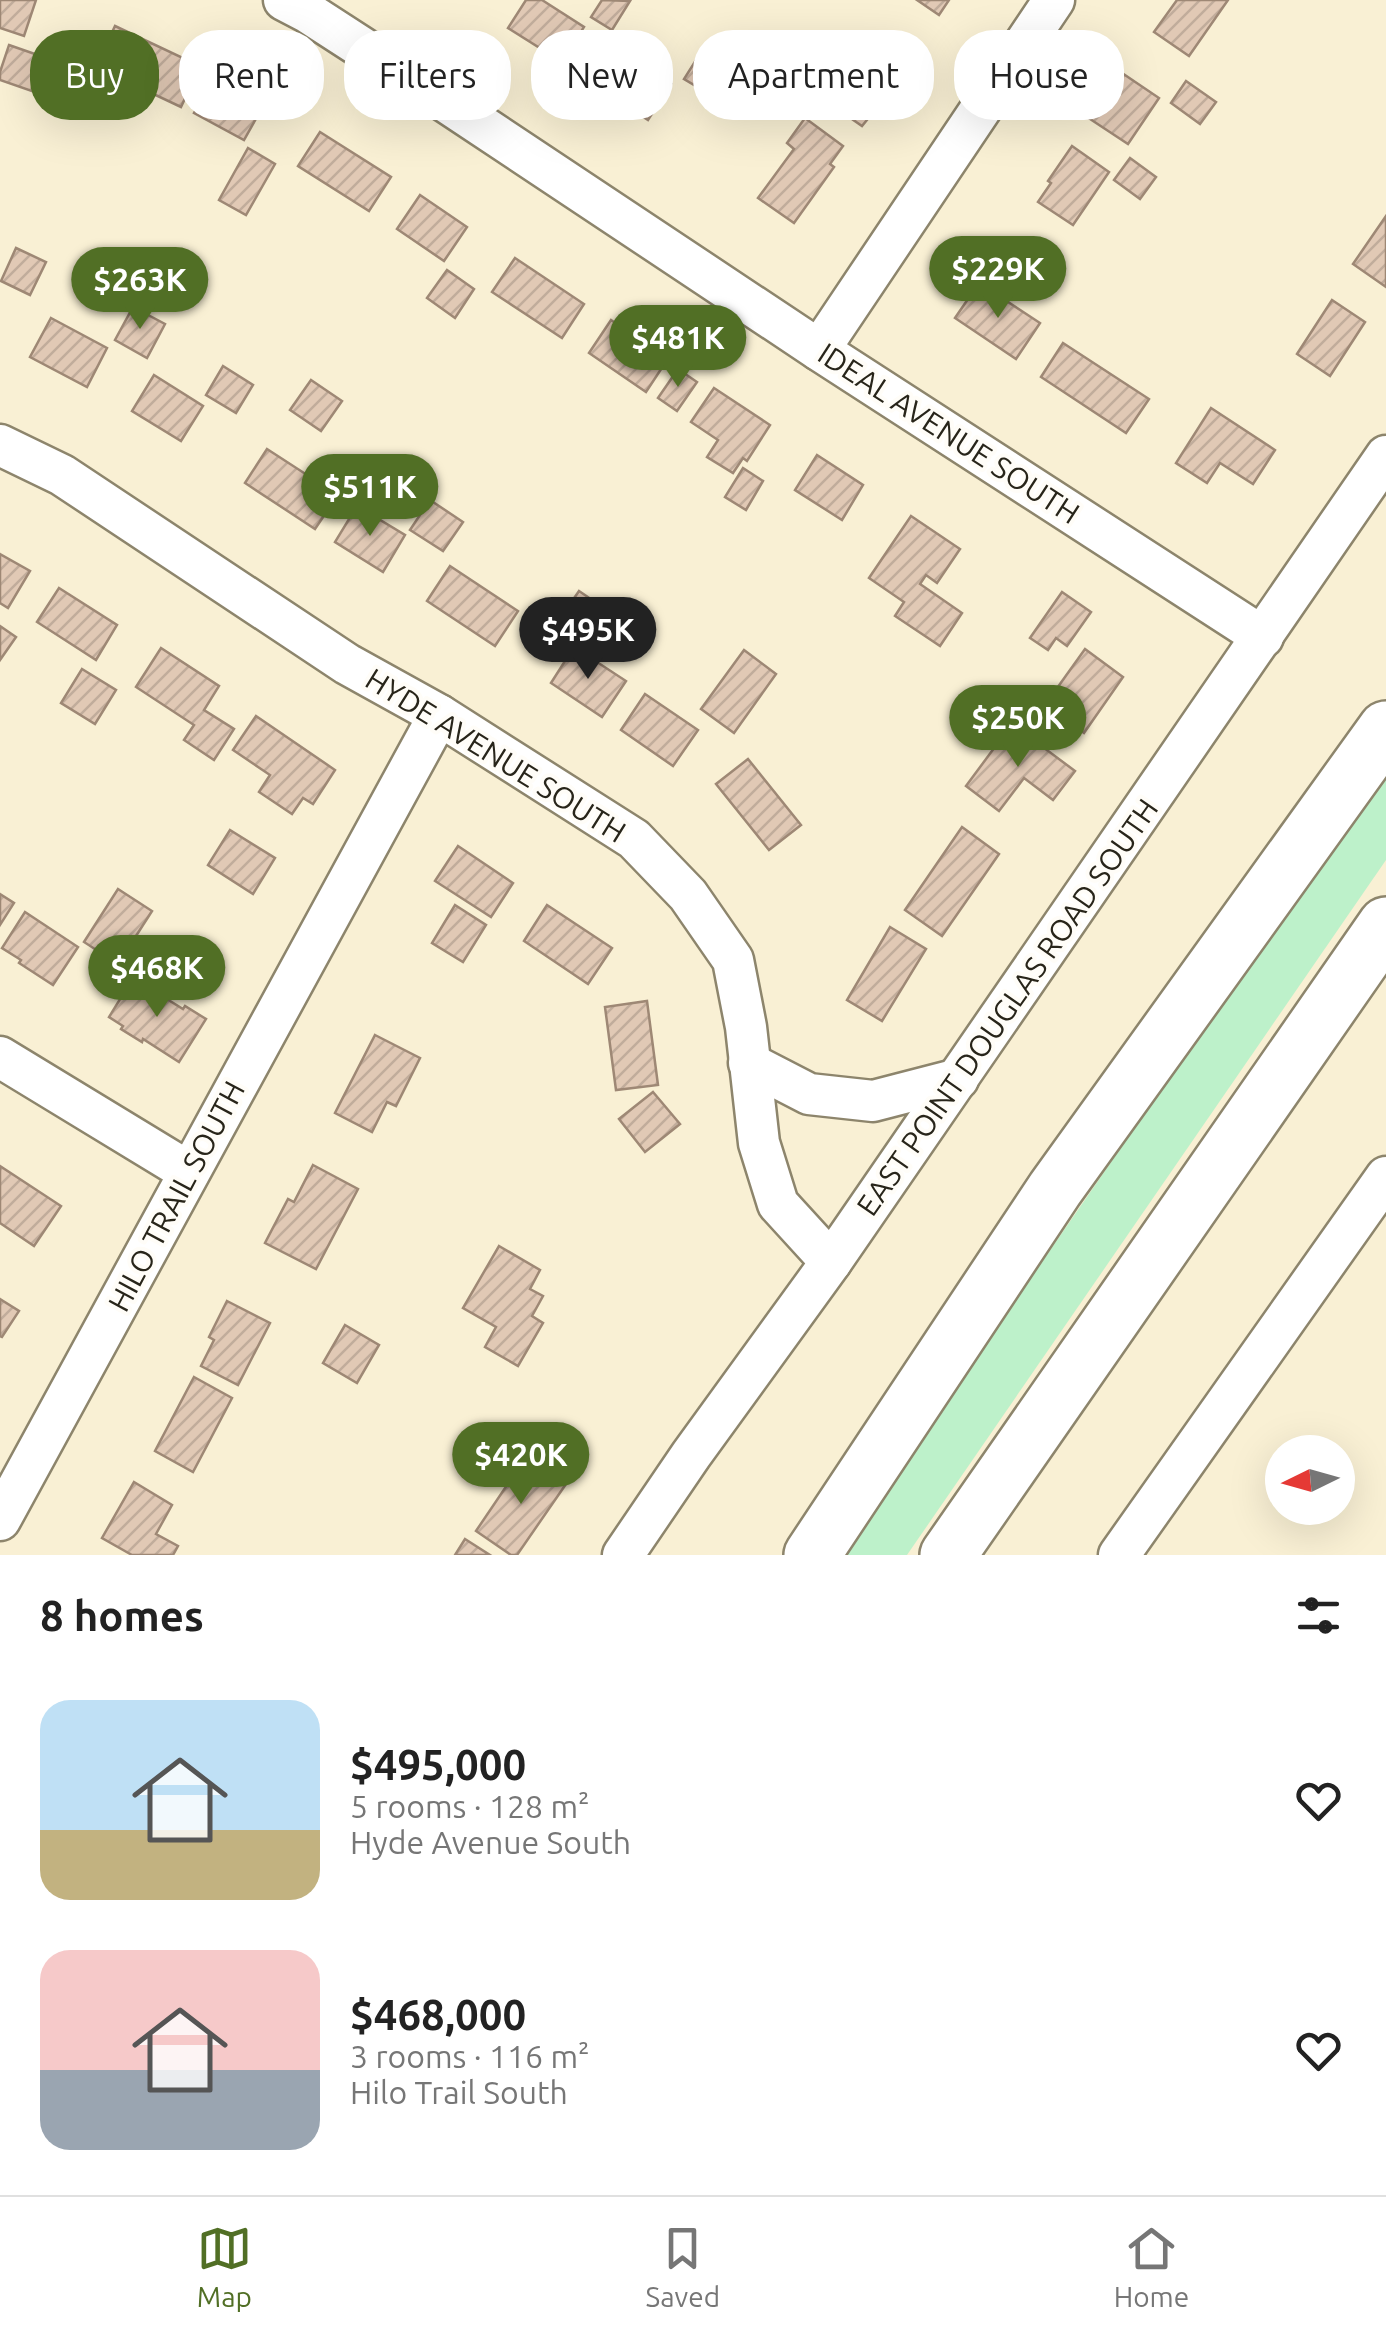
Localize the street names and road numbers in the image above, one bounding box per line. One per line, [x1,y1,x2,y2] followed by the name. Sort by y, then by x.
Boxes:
[812,336,1086,530] street label: IDEAL AVENUE SOUTH
[360,661,632,849] street label: HYDE AVENUE SOUTH
[850,792,1164,1222] street label: EAST POINT DOUGLAS ROAD SOUTH
[101,1075,251,1317] street label: HILO TRAIL SOUTH

